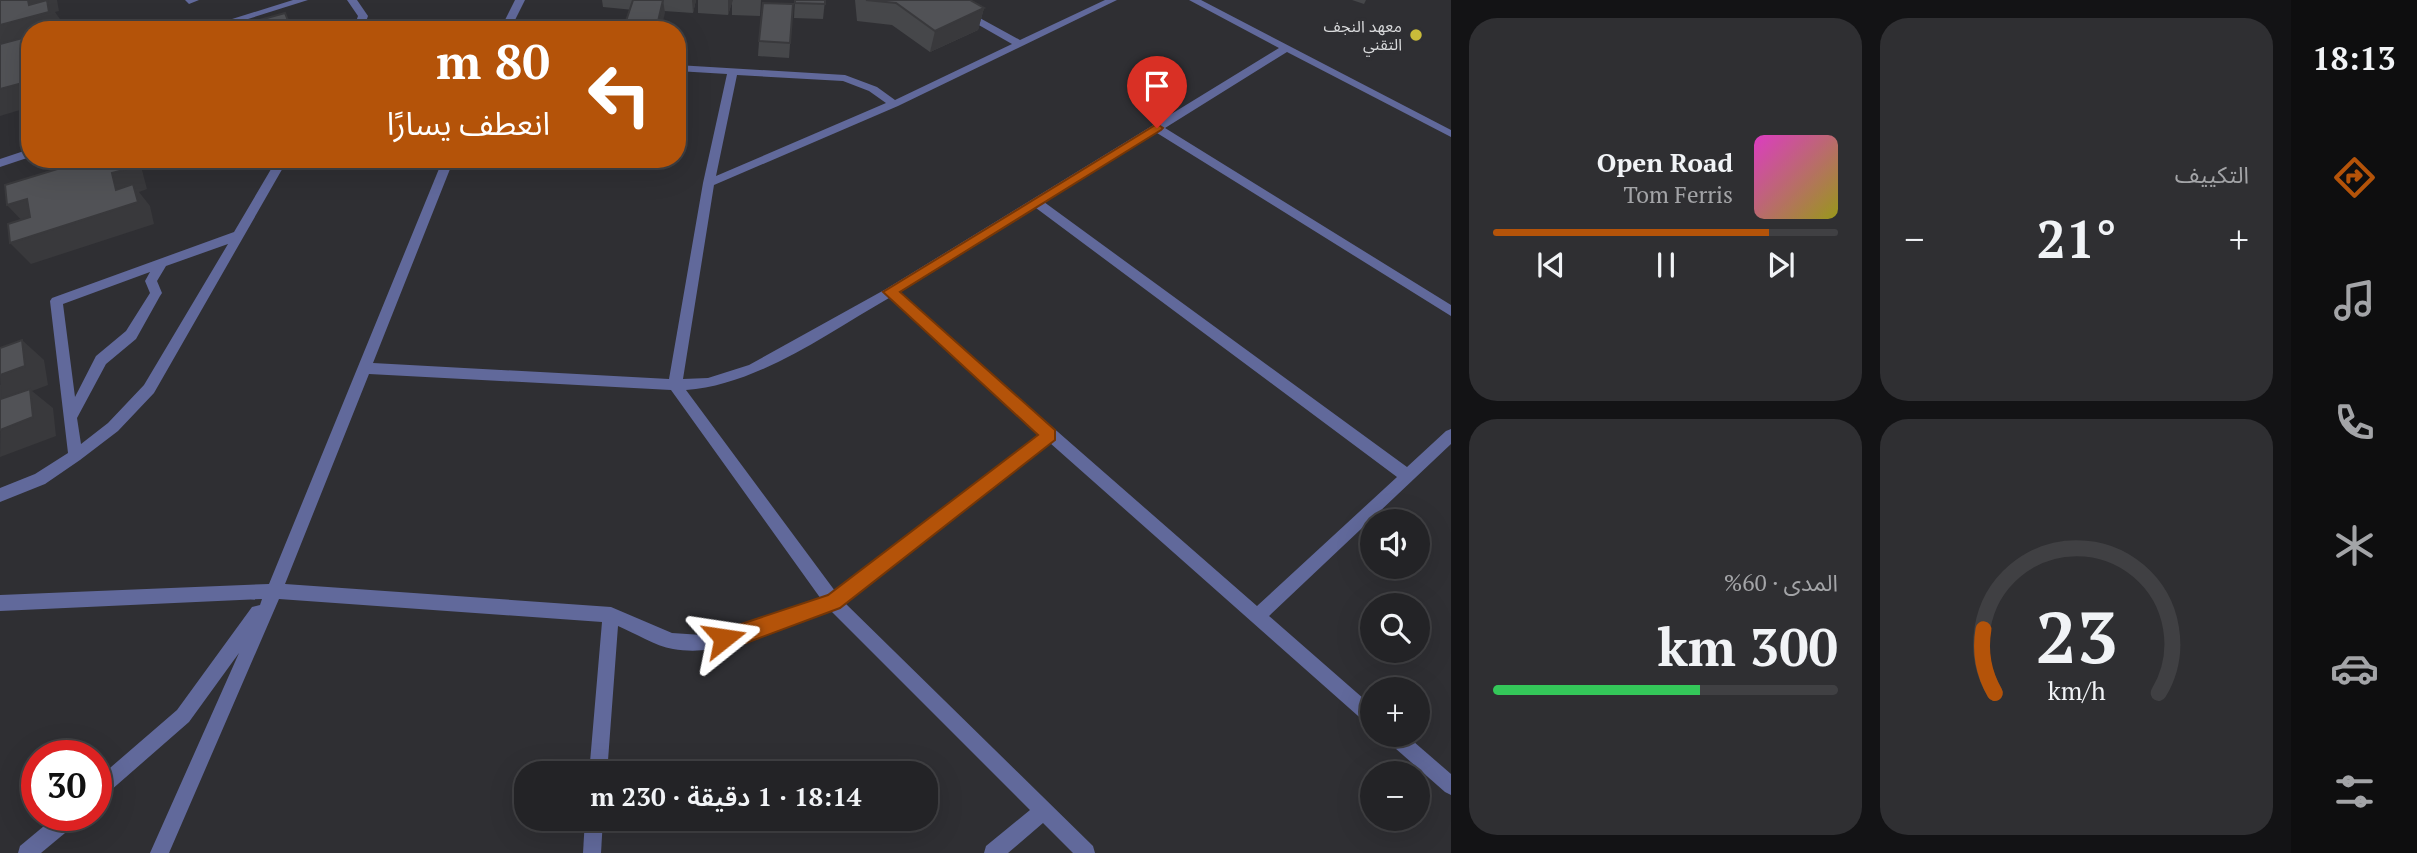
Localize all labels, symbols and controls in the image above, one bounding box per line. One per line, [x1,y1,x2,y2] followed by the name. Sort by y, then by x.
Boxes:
[1324,15,1402,57] place label: معهد النجف التقني
[1408,27,1424,43] marker: معهد النجف التقني
[436,28,550,93] text: 80 m
[2312,37,2396,79] text: 18:13
[574,49,665,140] icon: left
[1127,56,1187,128] pin
[1138,67,1176,105] icon: arrive
[387,102,550,144] text: انعطف يسارًا
[1597,145,1733,179] text: Open Road
[2330,153,2379,202] icon: directions
[2175,159,2249,190] text: التكييف
[1623,179,1733,210] text: Tom Ferris
[2036,204,2117,273] text: 21°
[1904,214,1924,264] text: −
[2229,214,2249,264] text: +
[1532,246,1570,284] icon: previous
[1647,246,1685,284] icon: pause
[1762,246,1800,284] icon: next
[2330,276,2379,325] icon: music
[2330,398,2379,447] icon: phone
[1360,509,1430,831] map controls
[1360,509,1430,579] button: sound
[2330,521,2379,570] icon: climate
[1724,567,1838,598] text: المدى · 60%
[2035,587,2118,684] text: 23
[1360,593,1430,663] button: search
[687,601,761,675] position arrow
[1657,612,1838,681] text: 300 km
[2330,644,2379,693] icon: car
[2048,674,2106,707] text: km/h
[1360,677,1430,747] button: +
[21,740,112,831] speed limit sign: 30
[1360,761,1430,831] button: −
[2330,767,2379,816] icon: filters
[590,779,862,813] text: 18:14 · 1 دقيقة · 230 m

